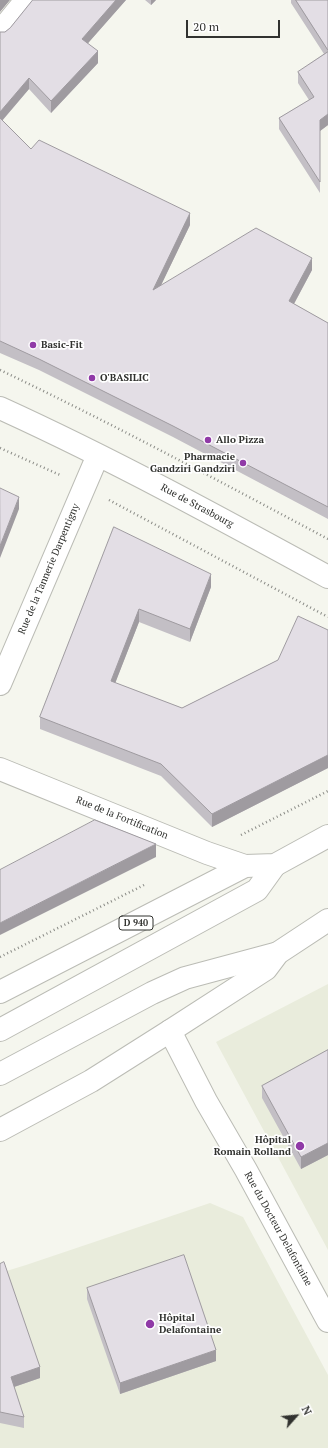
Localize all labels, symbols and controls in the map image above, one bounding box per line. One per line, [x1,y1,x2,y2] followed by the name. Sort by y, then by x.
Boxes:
[188,12,282,38] scale bar
[193,19,219,34] text: 20 m
[41,339,83,351] place label: Basic-Fit
[28,340,38,350] marker: Basic-Fit
[100,372,149,384] place label: O'BASILIC
[87,373,97,383] marker: O'BASILIC
[216,434,264,446] place label: Allo Pizza
[203,435,213,445] marker: Allo Pizza
[150,451,235,474] place label: Pharmacie Gandziri Gandziri
[238,458,248,468] marker: Pharmacie Gandziri Gandziri
[159,482,235,530] street label: Rue de Strasbourg
[16,502,82,636] street label: Rue de la Tannerie Darpentigny
[74,794,170,842] street label: Rue de la Fortification
[119,916,153,930] road number: D 940
[214,1134,291,1158] place label: Hôpital Romain Rolland
[294,1140,306,1152] marker: Hôpital Romain Rolland
[242,1170,314,1288] street label: Rue du Docteur Delafontaine
[159,1312,221,1336] place label: Hôpital Delafontaine
[144,1318,156,1330] marker: Hôpital Delafontaine
[276,1396,316,1436] north arrow
[299,1404,315,1417] text: N

